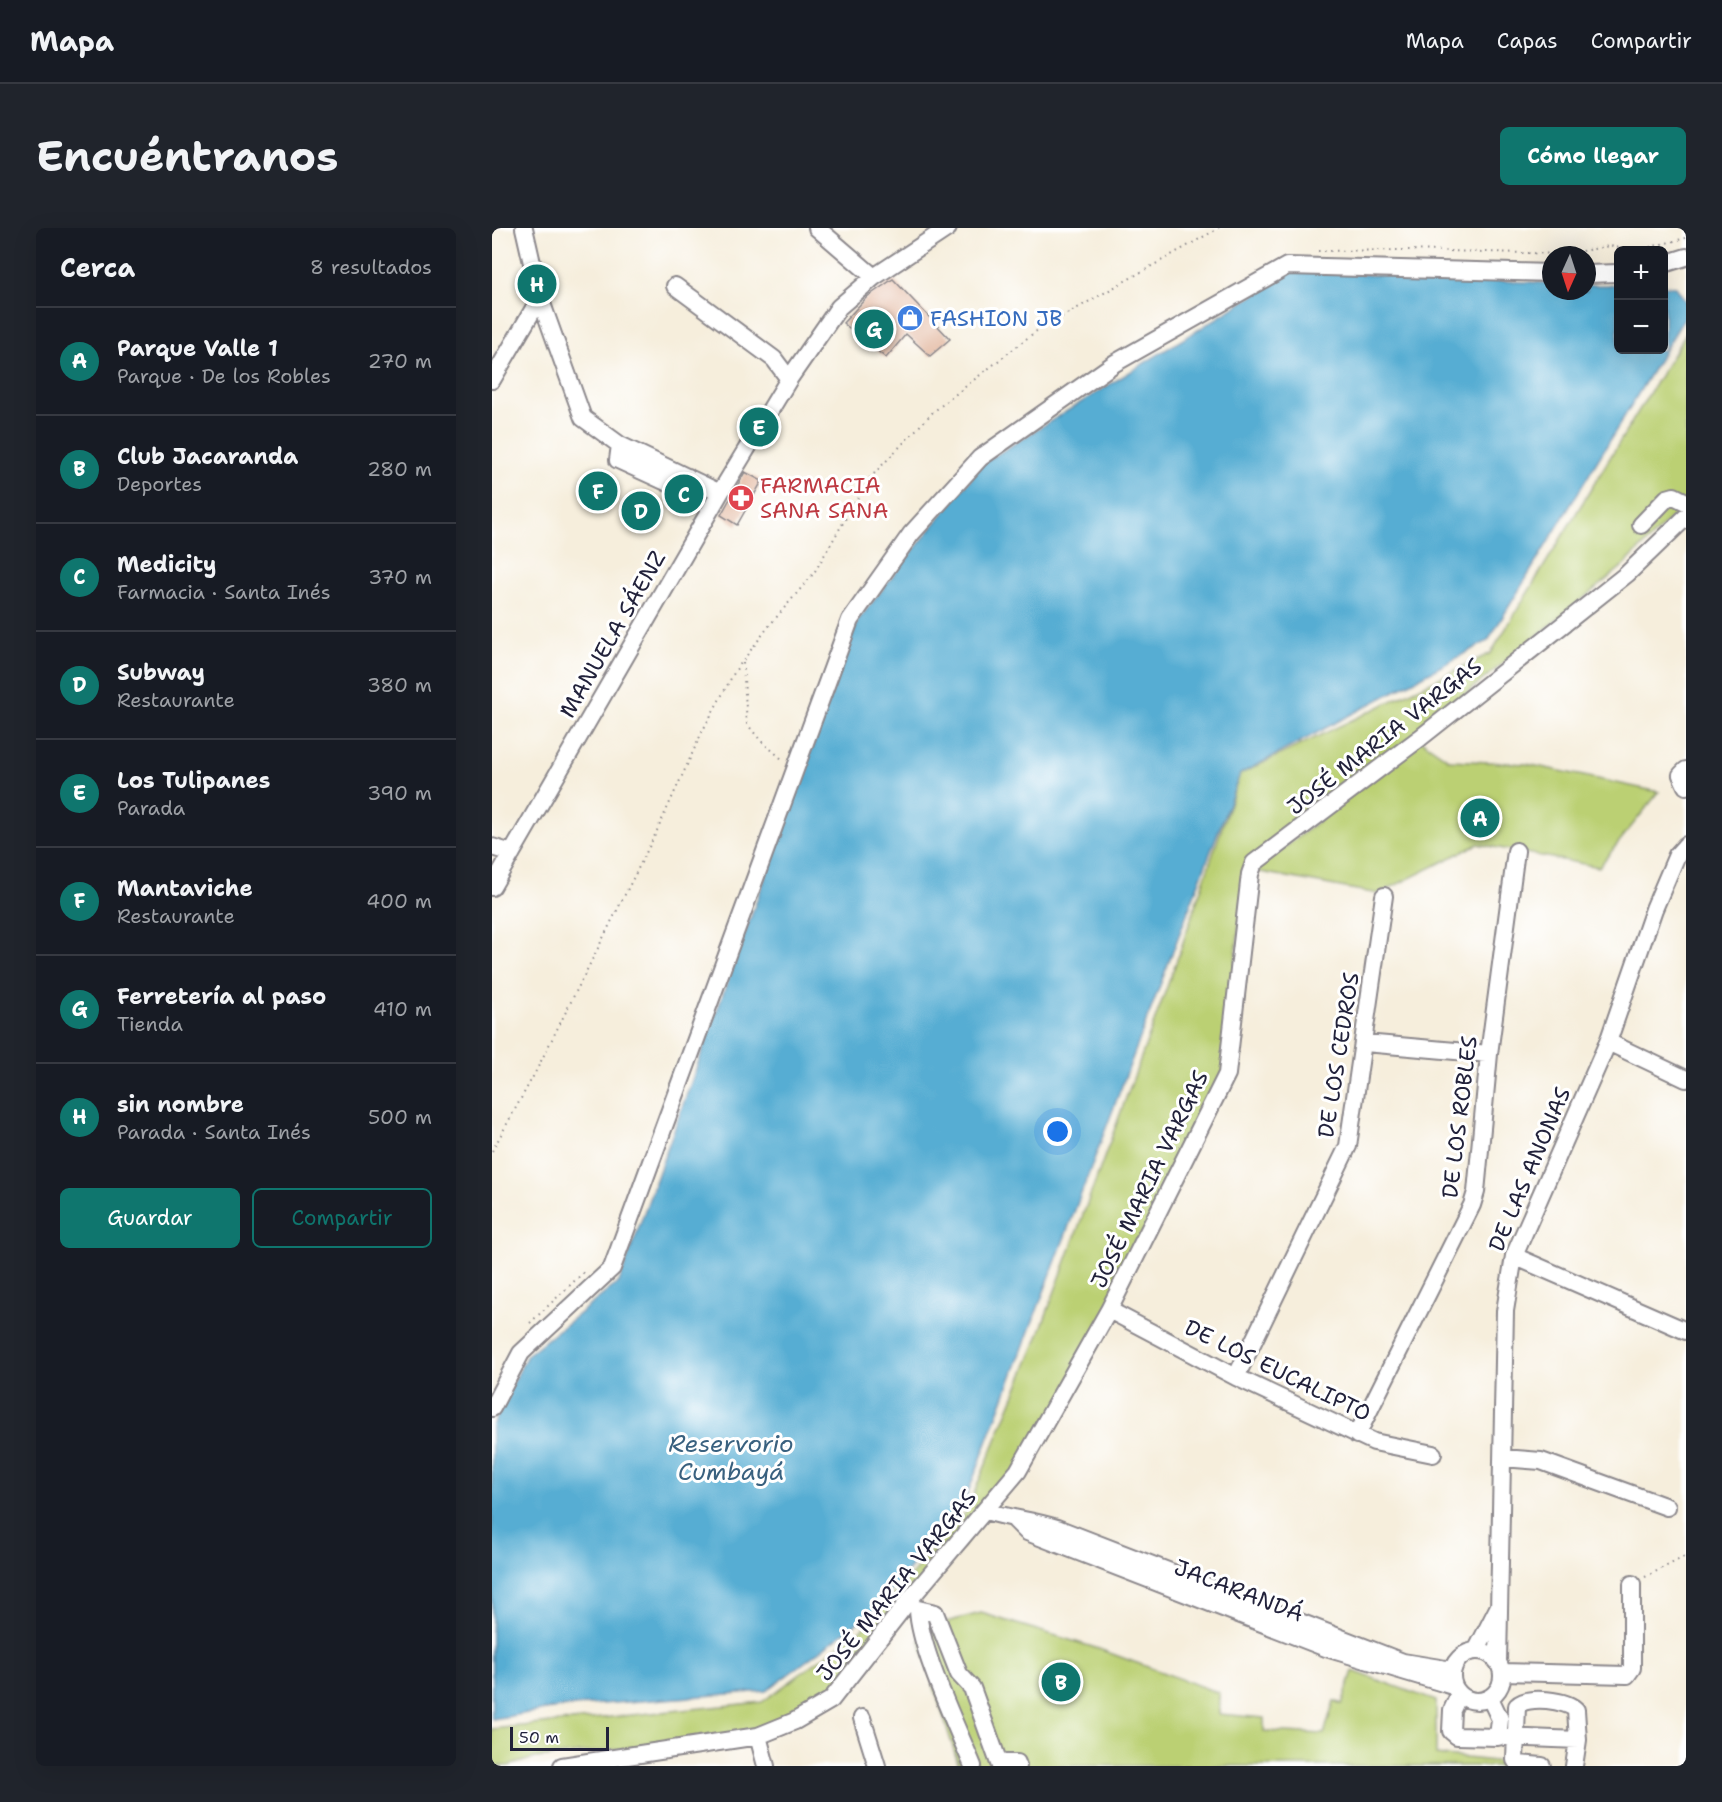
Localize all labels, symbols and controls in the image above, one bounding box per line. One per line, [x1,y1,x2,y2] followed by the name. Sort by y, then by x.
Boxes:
[30,22,114,60] text: Mapa
[1406,27,1464,55] text: Mapa
[1497,27,1558,55] text: Capas
[1591,27,1692,55] text: Compartir
[1500,127,1686,185] button: Cómo llegar
[36,128,338,184] text: Encuéntranos
[1542,246,1596,300] north arrow
[1614,246,1668,354] map controls
[1614,246,1668,300] button: +
[60,250,135,285] text: Cerca
[310,254,432,280] text: 8 resultados
[518,262,556,306] pin: H
[1614,300,1668,354] button: −
[895,303,925,333] shop icon: FASHION JB
[930,304,1062,333] place label: FASHION JB
[854,306,893,352] pin: G
[117,334,278,363] text: Parque Valle 1
[72,348,87,374] text: A
[368,348,432,374] text: 270 m
[117,363,331,389] text: Parque · De los Robles
[740,404,778,450] pin: E
[117,442,298,471] text: Club Jacaranda
[73,456,86,482] text: B
[367,456,432,482] text: 280 m
[578,468,618,514] pin: F
[117,471,202,497] text: Deportes
[760,471,888,525] place label: FARMACIA SANA SANA
[664,472,704,516] pin: C
[726,483,756,513] pharmacy icon: FARMACIA SANA SANA
[622,488,660,534] pin: D
[553,545,672,723] street label: MANUELA SÁENZ
[117,550,217,579] text: Medicity
[73,564,86,590] text: C
[368,564,432,590] text: 370 m
[117,579,331,605] text: Farmacia · Santa Inés
[1282,652,1486,820] street label: JOSÉ MARIA VARGAS
[117,658,205,687] text: Subway
[72,672,87,698] text: D
[367,672,432,698] text: 380 m
[117,687,235,713] text: Restaurante
[117,766,270,795] text: Los Tulipanes
[73,780,86,806] text: E
[367,780,432,806] text: 390 m
[117,795,185,821] text: Parada
[1460,796,1500,840] pin: A
[117,874,253,903] text: Mantaviche
[74,888,85,914] text: F
[366,888,432,914] text: 400 m
[117,903,235,929] text: Restaurante
[1311,970,1366,1140] street label: DE LOS CEDROS
[117,982,326,1011] text: Ferretería al paso
[71,996,88,1022] text: G
[373,996,432,1022] text: 410 m
[117,1011,183,1037] text: Tienda
[1435,1034,1484,1200] street label: DE LOS ROBLES
[1084,1066,1215,1293] street label: JOSÉ MARIA VARGAS
[1482,1083,1577,1256] street label: DE LAS ANONAS
[117,1090,244,1119] text: sin nombre
[72,1104,87,1130] text: H
[368,1104,432,1130] text: 500 m
[1043,1117,1072,1146] your location
[117,1119,311,1145] text: Parada · Santa Inés
[60,1188,240,1248] button: Guardar
[252,1188,432,1248] button: Compartir
[1180,1313,1376,1428] street label: DE LOS EUCALIPTO
[668,1428,794,1488] water label: Reservorio Cumbayá
[810,1483,983,1687] street label: JOSÉ MARIA VARGAS
[1170,1553,1308,1628] street label: JACARANDÁ
[1042,1660,1080,1704] pin: B
[510,1724,609,1752] scale bar
[519,1727,559,1748] text: 50 m

